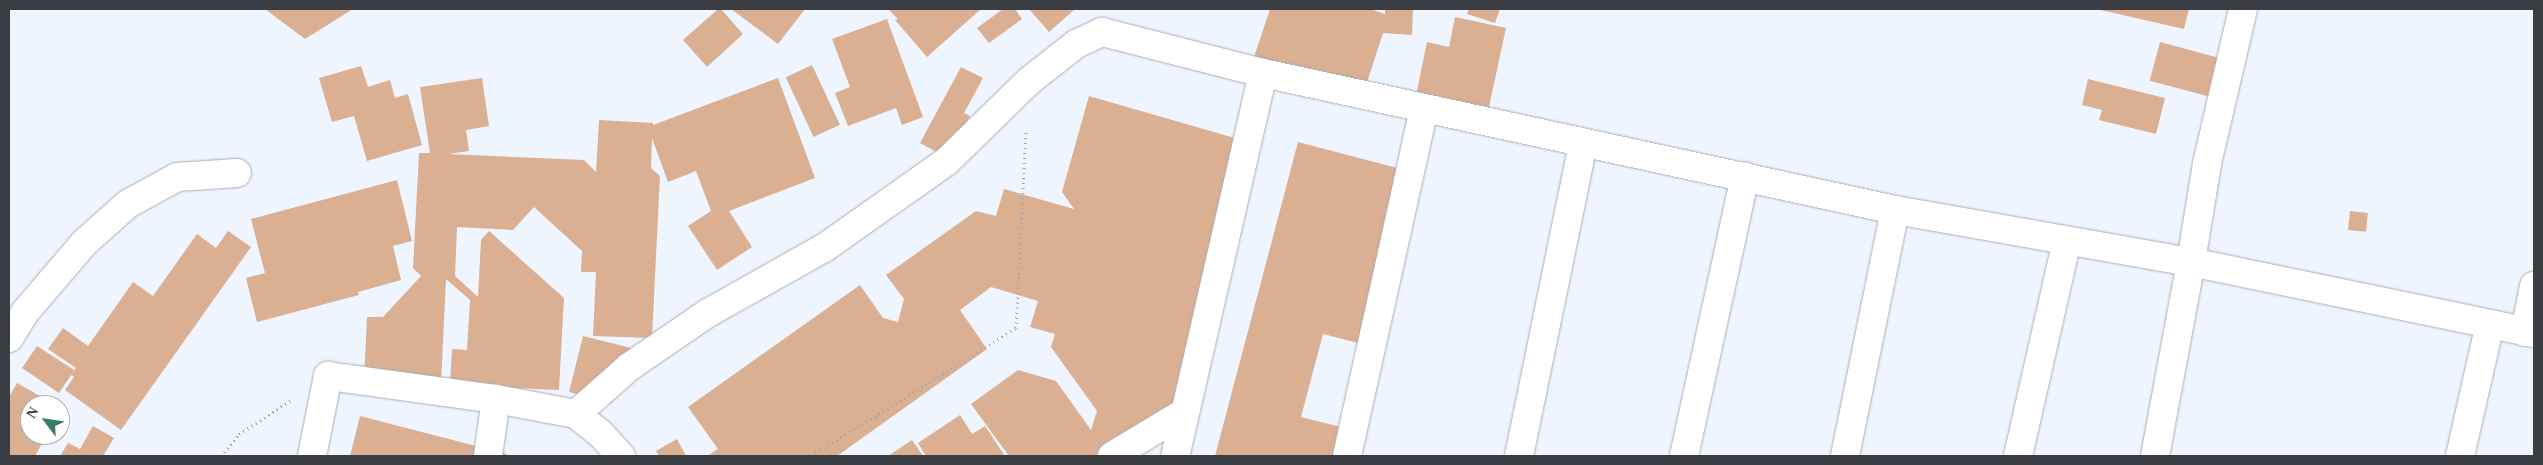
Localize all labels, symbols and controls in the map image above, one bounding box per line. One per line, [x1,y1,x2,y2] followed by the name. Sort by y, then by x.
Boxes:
[20,395,70,445] north arrow
[24,404,42,421] text: N

